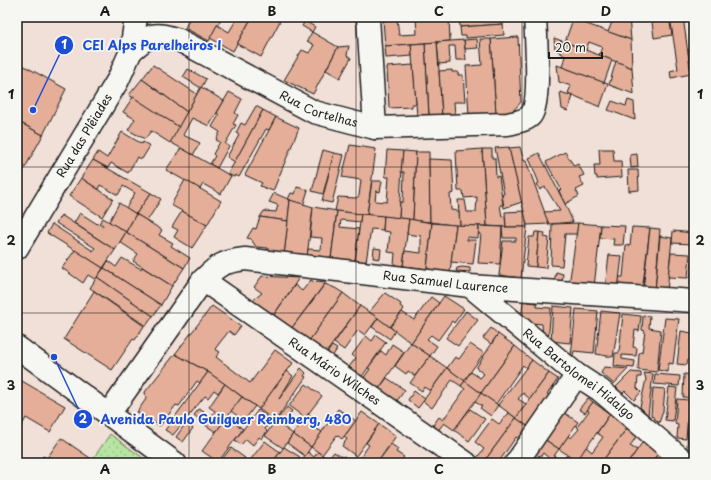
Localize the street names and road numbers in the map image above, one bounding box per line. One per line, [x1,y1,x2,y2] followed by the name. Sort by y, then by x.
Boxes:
[277,85,360,131] street label: Rua Cortelhas
[51,89,116,181] street label: Rua das Plêiades
[382,266,509,297] street label: Rua Samuel Laurence
[519,324,639,424] street label: Rua Bartolomei Hidalgo
[285,332,385,409] street label: Rua Mário Wilches

